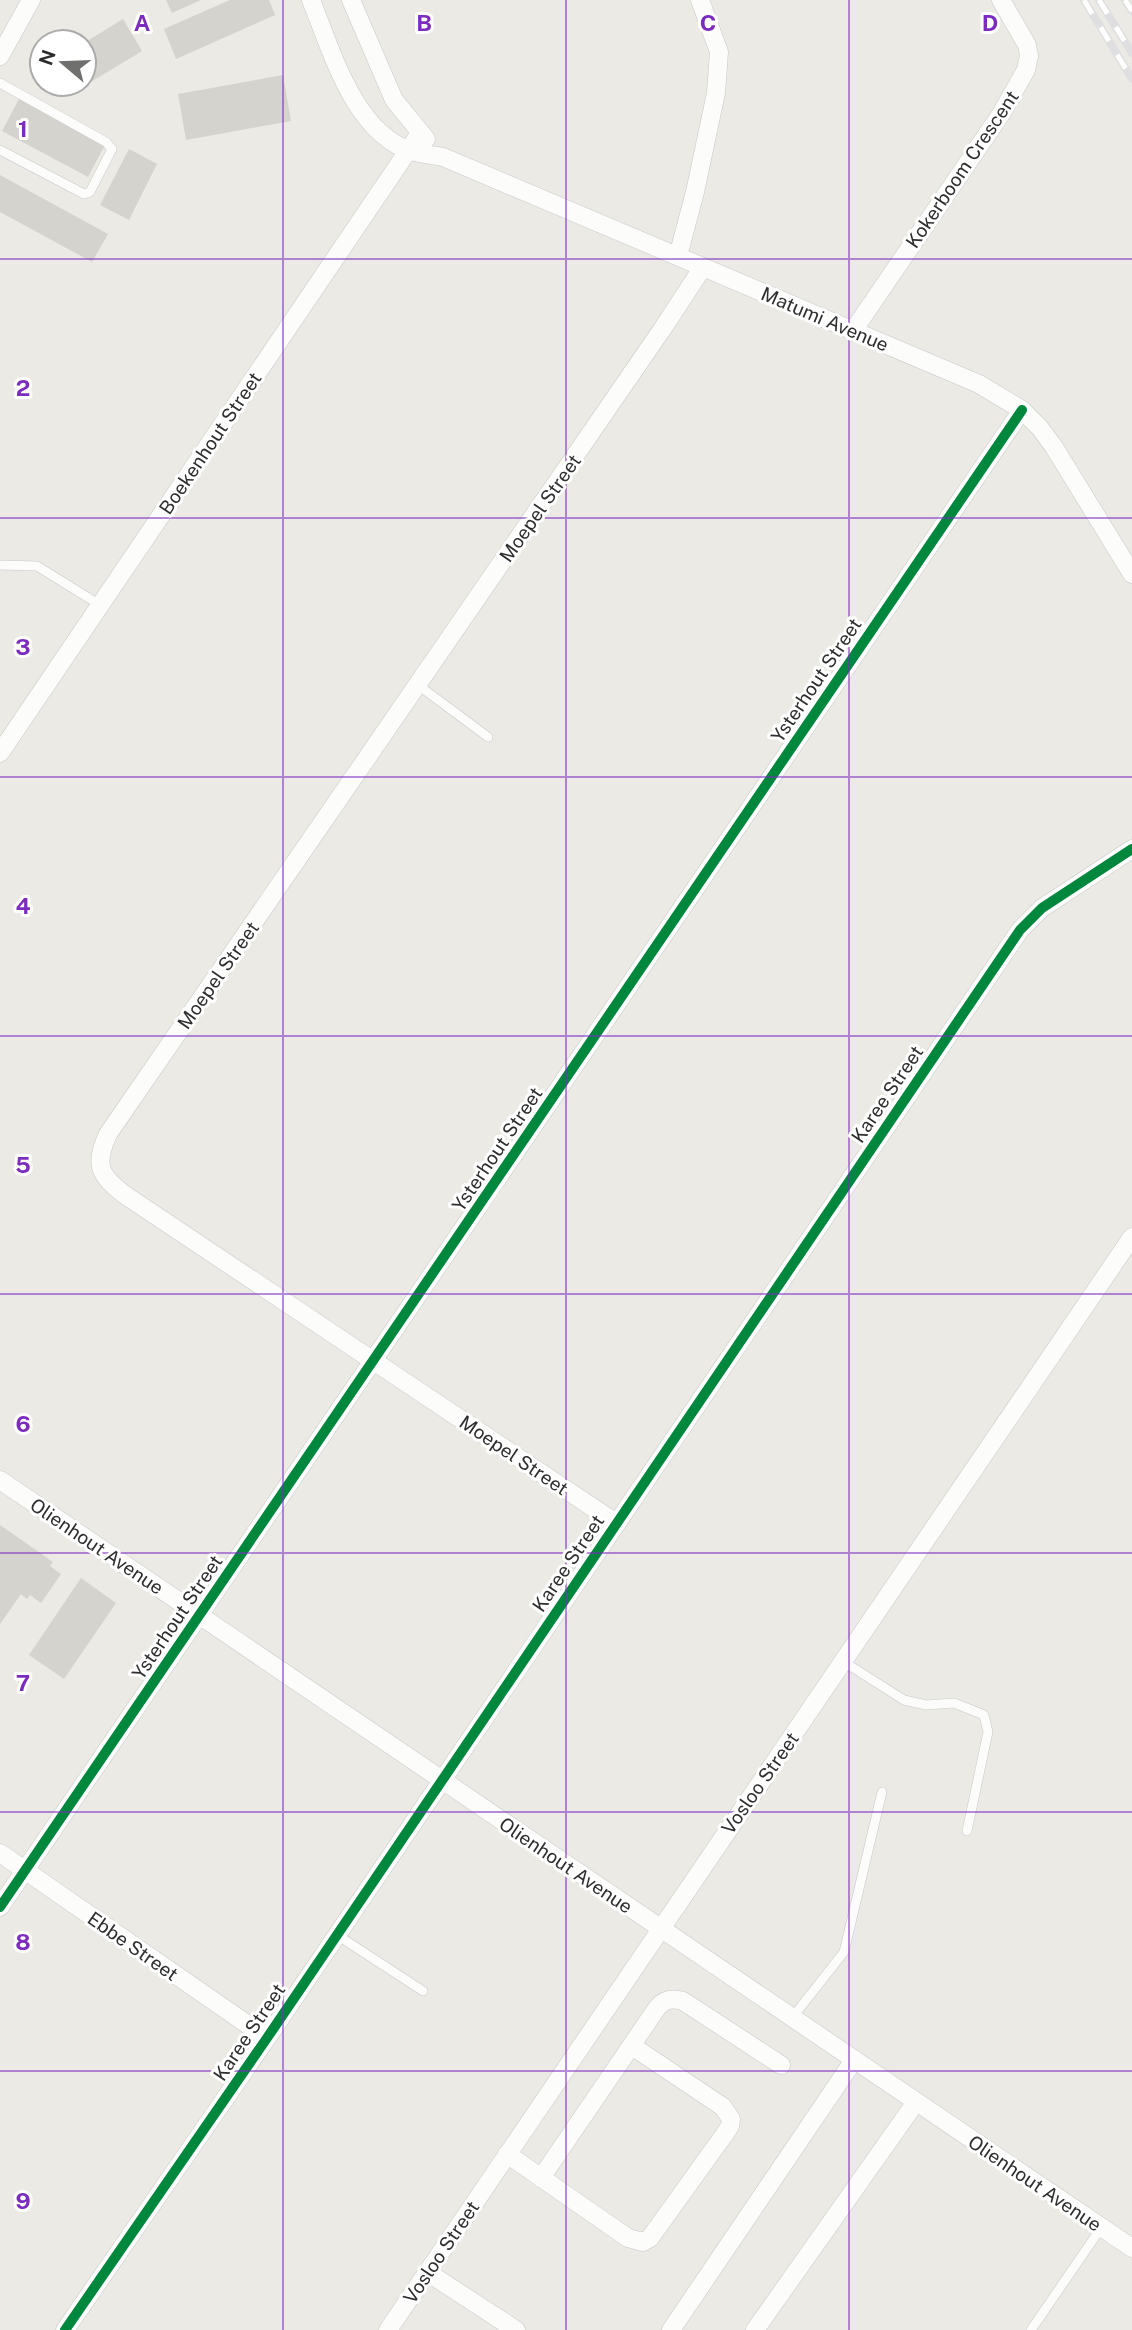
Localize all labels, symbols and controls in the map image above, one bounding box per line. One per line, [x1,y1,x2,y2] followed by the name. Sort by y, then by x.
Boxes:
[134,9,151,36] text: A
[416,9,432,36] text: B
[700,9,716,36] text: C
[982,9,998,36] text: D
[28,28,98,98] north arrow
[34,47,60,68] text: N
[901,86,1023,252] street label: Kokerboom Crescent
[18,115,28,142] text: 1
[758,282,892,356] street label: Matumi Avenue
[154,368,266,518] street label: Boekenhout Street
[16,374,30,401] text: 2
[495,450,585,566] street label: Moepel Street
[766,614,866,746] street label: Ysterhout Street
[15,633,31,660] text: 3
[15,892,31,919] text: 4
[173,917,263,1033] street label: Moepel Street
[847,1041,927,1147] street label: Karee Street
[447,1083,547,1215] street label: Ysterhout Street
[15,1151,31,1178] text: 5
[15,1410,31,1437] text: 6
[456,1411,572,1499] street label: Moepel Street
[26,1493,168,1599] street label: Olienhout Avenue
[528,1510,608,1616] street label: Karee Street
[127,1551,227,1683] street label: Ysterhout Street
[16,1669,30,1696] text: 7
[717,1728,803,1838] street label: Vosloo Street
[495,1812,637,1918] street label: Olienhout Avenue
[84,1907,182,1985] street label: Ebbe Street
[15,1928,31,1955] text: 8
[209,1979,289,2085] street label: Karee Street
[964,2130,1106,2236] street label: Olienhout Avenue
[15,2187,31,2214] text: 9
[399,2197,483,2307] street label: Vosloo Street

